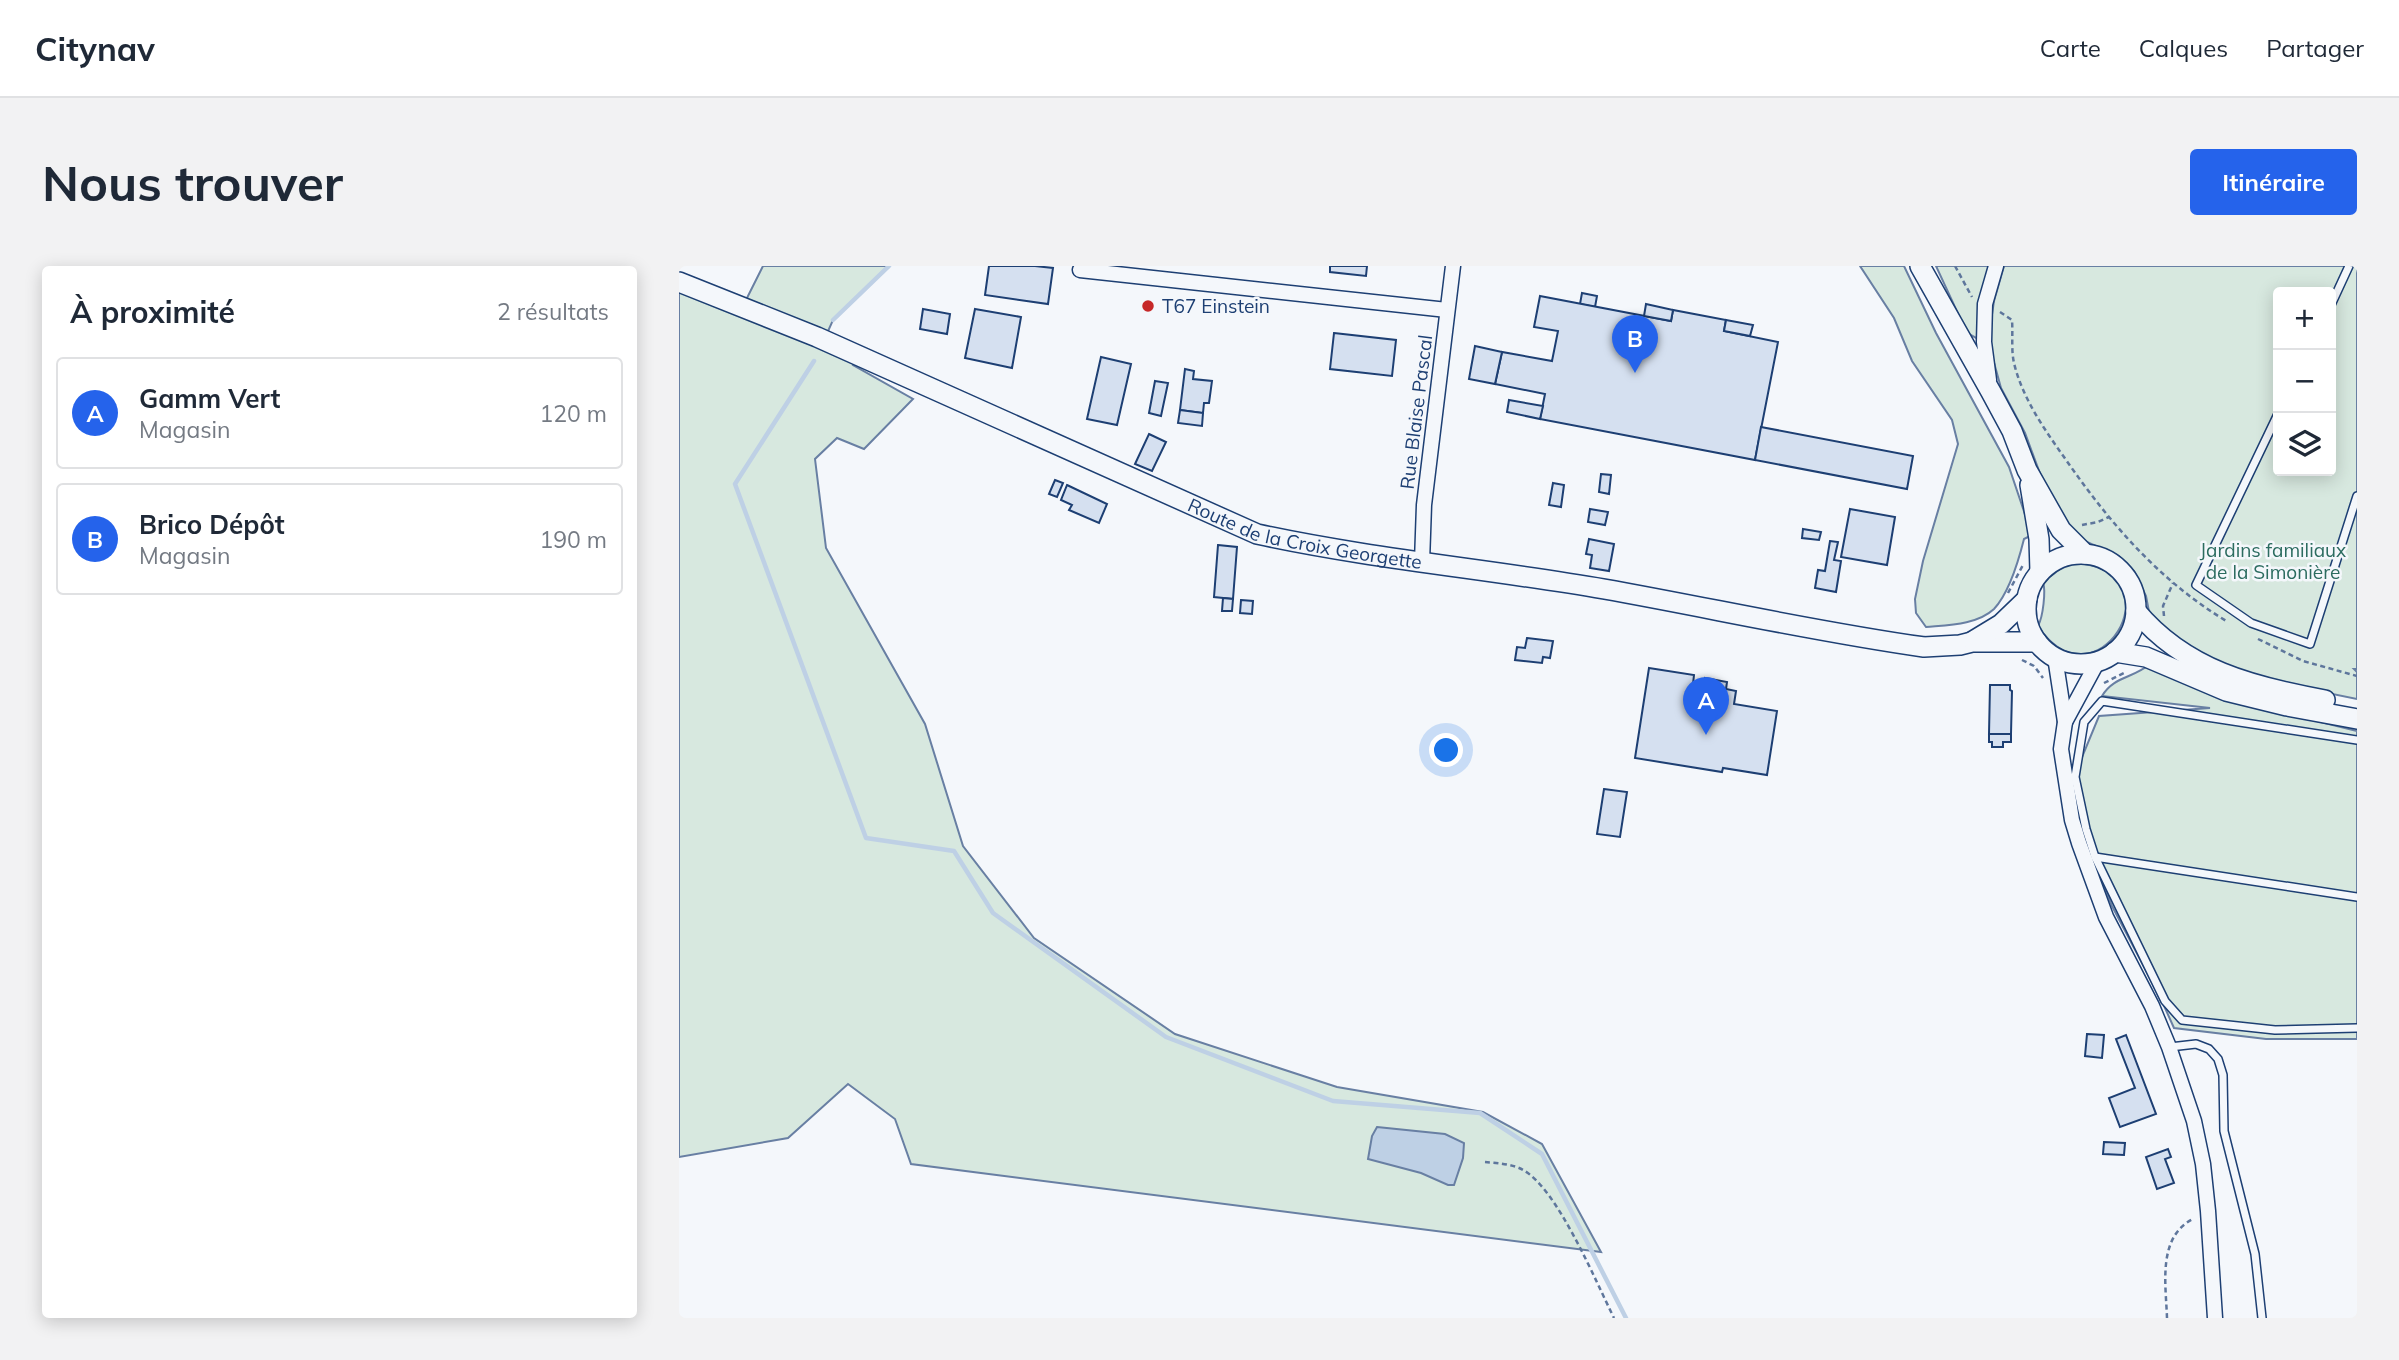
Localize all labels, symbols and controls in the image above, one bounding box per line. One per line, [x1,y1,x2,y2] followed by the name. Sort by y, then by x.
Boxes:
[35,28,155,69] text: Citynav
[2040,33,2101,63] text: Carte
[2139,33,2228,63] text: Calques
[2266,33,2364,63] text: Partager
[2190,149,2357,215] button: Itinéraire
[42,152,343,213] text: Nous trouver
[2273,287,2336,476] map controls
[2273,287,2336,350] button: +
[70,293,235,331] text: À proximité
[1162,294,1270,318] place label: T67 Einstein
[497,297,609,326] text: 2 résultats
[1140,298,1156,314] marker: T67 Einstein
[1612,315,1658,373] pin: B
[1395,333,1437,491] street label: Rue Blaise Pascal
[2273,350,2336,413] button: −
[139,382,280,415] text: Gamm Vert
[86,399,104,428] text: A
[539,399,607,428] text: 120 m
[2273,413,2336,476] button: layers
[139,415,231,444] text: Magasin
[1184,493,1423,574] street label: Route de la Croix Georgette
[139,508,285,541] text: Brico Dépôt
[87,525,103,554] text: B
[539,525,607,554] text: 190 m
[2200,538,2346,584] park label: Jardins familiaux de la Simonière
[139,541,231,570] text: Magasin
[1683,677,1729,735] pin: A
[1429,733,1463,767] your location

